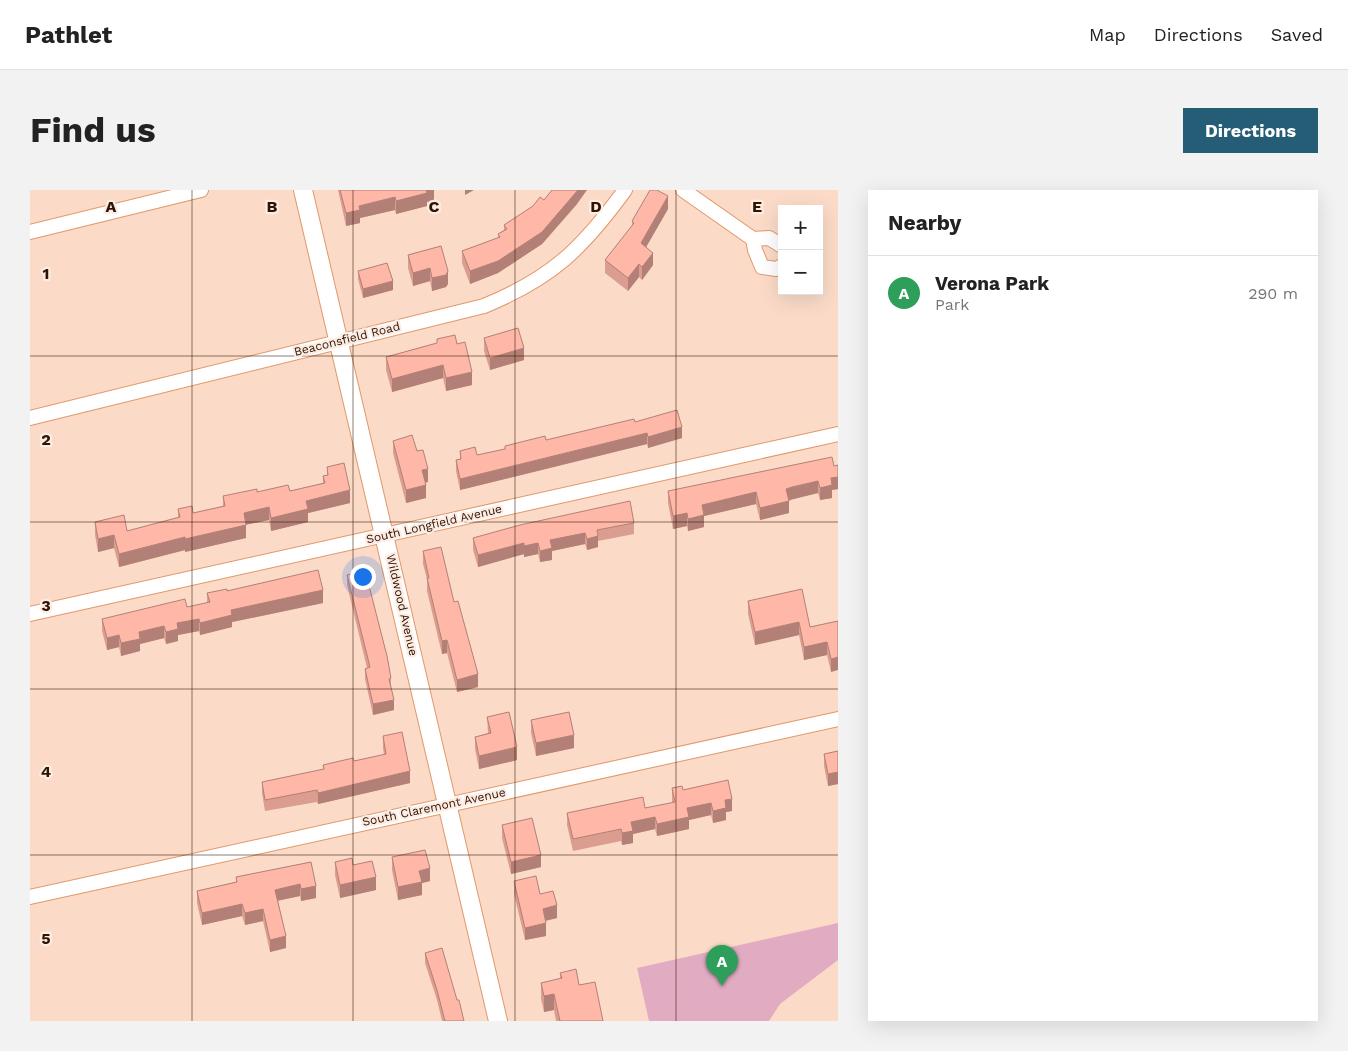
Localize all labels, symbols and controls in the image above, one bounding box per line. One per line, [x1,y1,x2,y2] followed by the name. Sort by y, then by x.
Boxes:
[25,21,112,49] text: Pathlet
[1089,24,1126,45] text: Map
[1154,24,1243,45] text: Directions
[1271,24,1323,45] text: Saved
[1183,108,1318,153] button: Directions
[30,109,156,151] text: Find us
[106,197,117,216] text: A
[267,197,278,216] text: B
[429,197,440,216] text: C
[590,197,602,216] text: D
[752,197,762,216] text: E
[778,205,823,295] map controls
[778,205,823,250] button: +
[888,210,961,235] text: Nearby
[778,250,823,295] button: −
[43,264,49,283] text: 1
[935,272,1049,295] text: Verona Park
[899,284,909,303] text: A
[1248,284,1298,303] text: 290 m
[935,295,969,314] text: Park
[293,319,401,359] street label: Beaconsfield Road
[41,430,51,449] text: 2
[365,502,503,546] street label: South Longfield Avenue
[384,553,421,657] street label: Wildwood Avenue
[350,564,376,590] your location
[41,596,51,615] text: 3
[41,762,51,781] text: 4
[361,785,507,829] street label: South Claremont Avenue
[41,929,51,948] text: 5
[706,945,738,986] pin: A

